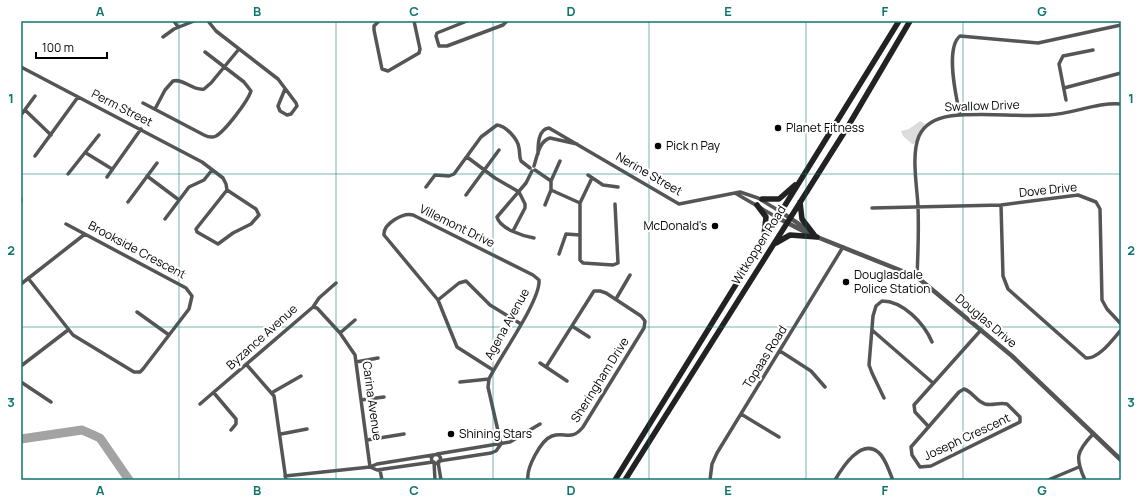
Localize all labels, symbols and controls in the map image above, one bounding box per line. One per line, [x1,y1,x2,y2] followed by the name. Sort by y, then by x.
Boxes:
[96,2,105,20] text: A
[253,2,261,20] text: B
[409,2,419,20] text: C
[566,2,576,20] text: D
[724,2,732,20] text: E
[882,2,889,20] text: F
[1037,2,1047,20] text: G
[36,34,107,60] scale bar
[42,39,74,56] text: 100 m
[89,85,156,130] street label: Perm Street
[8,89,14,107] text: 1
[1128,89,1134,107] text: 1
[944,96,1020,115] street label: Swallow Drive
[786,119,864,136] place label: Planet Fitness
[773,123,783,133] marker: Planet Fitness
[666,137,721,154] place label: Pick n Pay
[653,141,663,151] marker: Pick n Pay
[613,148,686,200] street label: Nerine Street
[1018,178,1078,201] street label: Dove Drive
[417,200,498,251] street label: Villemont Drive
[727,202,790,288] street label: Witkoppen Road
[85,217,189,283] street label: Brookside Crescent
[644,217,707,234] place label: McDonald's
[710,221,720,231] marker: McDonald's
[7,241,15,259] text: 2
[1127,241,1135,259] text: 2
[854,266,931,297] place label: Douglasdale Police Station
[841,277,851,287] marker: Douglasdale Police Station
[480,285,533,362] street label: Agena Avenue
[952,290,1021,351] street label: Douglas Drive
[222,300,301,373] street label: Byzance Avenue
[739,322,791,391] street label: Topaas Road
[567,334,633,426] street label: Sheringham Drive
[359,360,386,442] street label: Carina Avenue
[7,393,15,411] text: 3
[1127,393,1135,411] text: 3
[921,409,1013,464] street label: Joseph Crescent
[459,425,532,442] place label: Shining Stars
[446,429,456,439] marker: Shining Stars
[96,481,105,499] text: A
[253,481,261,499] text: B
[409,481,419,499] text: C
[566,481,576,499] text: D
[724,481,732,499] text: E
[882,481,889,499] text: F
[1037,481,1047,499] text: G

